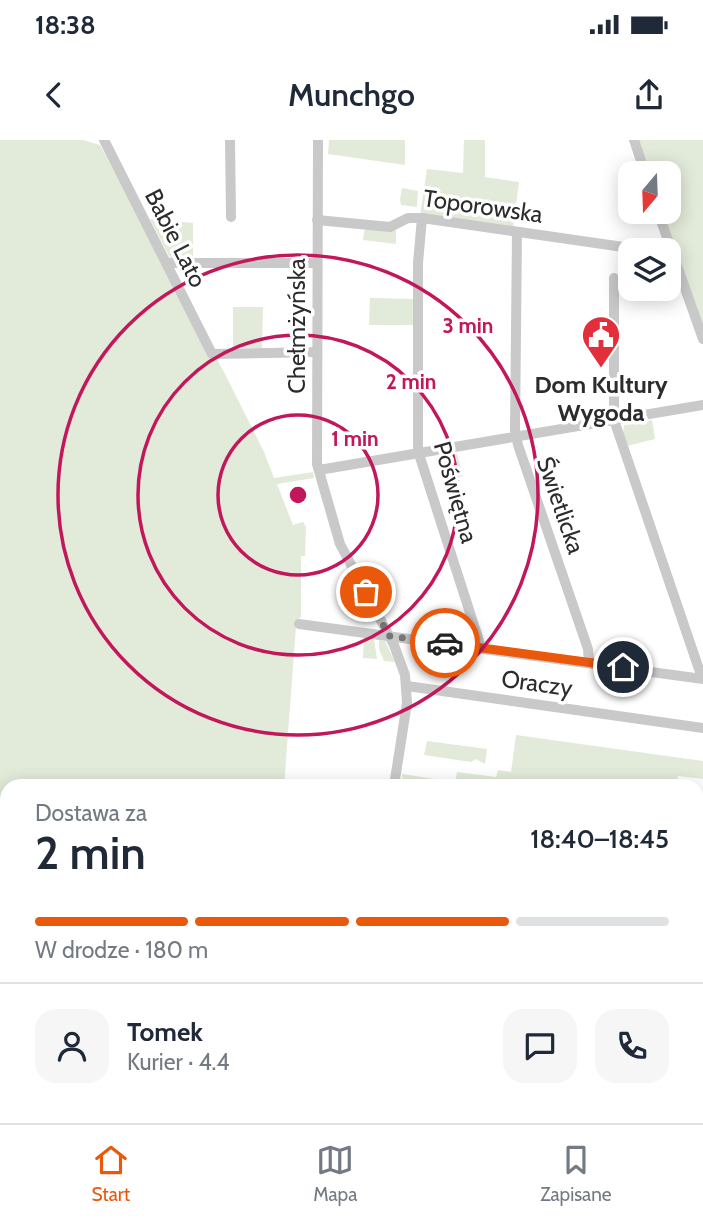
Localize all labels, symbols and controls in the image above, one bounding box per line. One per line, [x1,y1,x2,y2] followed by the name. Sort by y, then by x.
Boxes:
[35,9,96,41] text: 18:38
[288,75,415,114] text: Munchgo
[35,76,73,114] icon: back
[630,76,668,114] icon: share
[618,161,681,224] north arrow
[618,161,681,301] map controls
[421,183,545,229] street label: Toporowska
[139,184,213,292] street label: Babie Lato
[618,238,681,301] button: layers
[282,258,311,394] street label: Chełmżyńska
[443,313,493,338] text: 3 min
[580,314,622,369] public building icon: Dom Kultury Wygoda
[386,369,436,394] text: 2 min
[534,370,668,427] place label: Dom Kultury Wygoda
[331,426,379,451] text: 1 min
[428,438,484,547] street label: Poświętna
[531,453,591,558] street label: Świetlicka
[286,483,310,507] centre of rings
[336,562,396,622] pin
[347,573,385,611] icon: bag
[410,608,480,678] courier
[426,624,464,662] icon: car
[593,637,653,697] pin
[604,648,642,686] icon: home
[500,664,574,702] street label: Oraczy
[35,799,147,827] text: Dostawa za
[530,823,669,855] text: 18:40–18:45
[35,825,146,881] text: 2 min
[35,936,208,964] text: W drodze · 180 m
[35,1009,109,1083] button: person
[503,1009,577,1083] button: chat
[595,1009,669,1083] button: phone
[127,1016,203,1048] text: Tomek
[127,1048,230,1076] text: Kurier · 4.4
[91,1141,130,1206] tab: Start
[313,1141,357,1206] tab: Mapa
[540,1141,612,1206] tab: Zapisane

